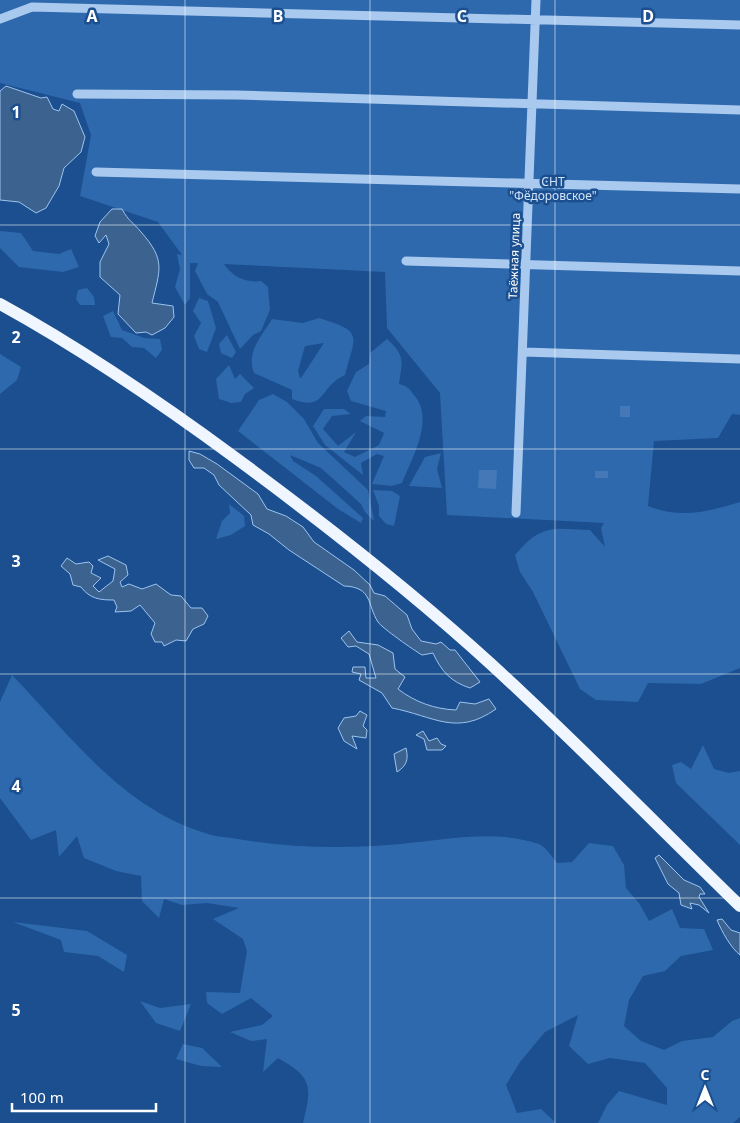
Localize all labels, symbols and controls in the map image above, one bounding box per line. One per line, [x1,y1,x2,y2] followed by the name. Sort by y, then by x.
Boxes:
[86,5,98,27] text: A
[273,5,283,27] text: B
[457,5,467,27] text: C
[642,5,654,27] text: D
[11,101,21,123] text: 1
[509,173,597,204] park label: СНТ "Фёдоровское"
[504,213,524,299] street label: Таёжная улица
[11,326,21,348] text: 2
[11,550,21,572] text: 3
[11,775,21,797] text: 4
[11,999,21,1021] text: 5
[680,1063,730,1113] north arrow
[700,1065,710,1084] text: С
[12,1080,156,1112] scale bar
[20,1087,64,1107] text: 100 m

